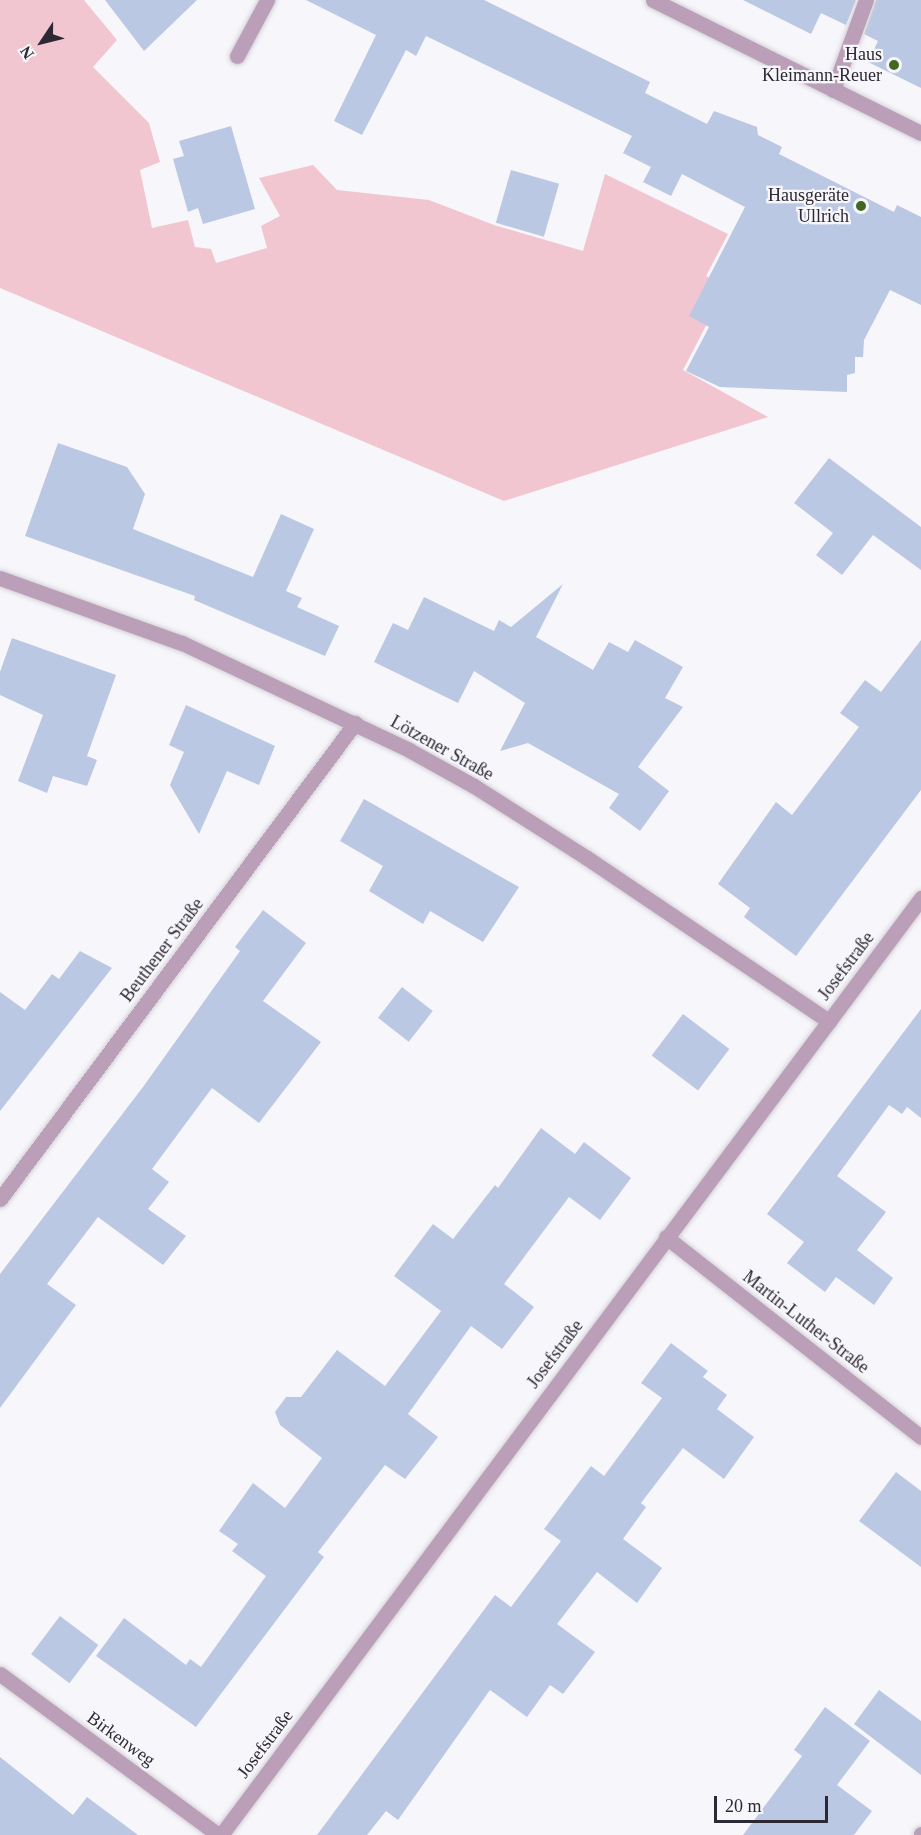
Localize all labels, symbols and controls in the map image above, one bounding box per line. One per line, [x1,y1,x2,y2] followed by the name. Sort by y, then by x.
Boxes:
[12,12,72,72] north arrow
[17,43,37,62] text: N
[762,44,882,86] place label: Haus Kleimann-Reuer
[887,58,901,72] marker: Haus Kleimann-Reuer
[768,185,849,228] place label: Hausgeräte Ullrich
[854,199,868,213] marker: Hausgeräte Ullrich
[387,711,497,785] street label: Lötzener Straße
[116,894,208,1006] street label: Beuthener Straße
[813,928,879,1004] street label: Josefstraße
[738,1266,874,1378] street label: Martin-Luther-Straße
[522,1316,588,1392] street label: Josefstraße
[232,1706,298,1782] street label: Josefstraße
[83,1707,159,1771] street label: Birkenweg
[717,1784,831,1822] scale bar
[725,1796,762,1816] text: 20 m

